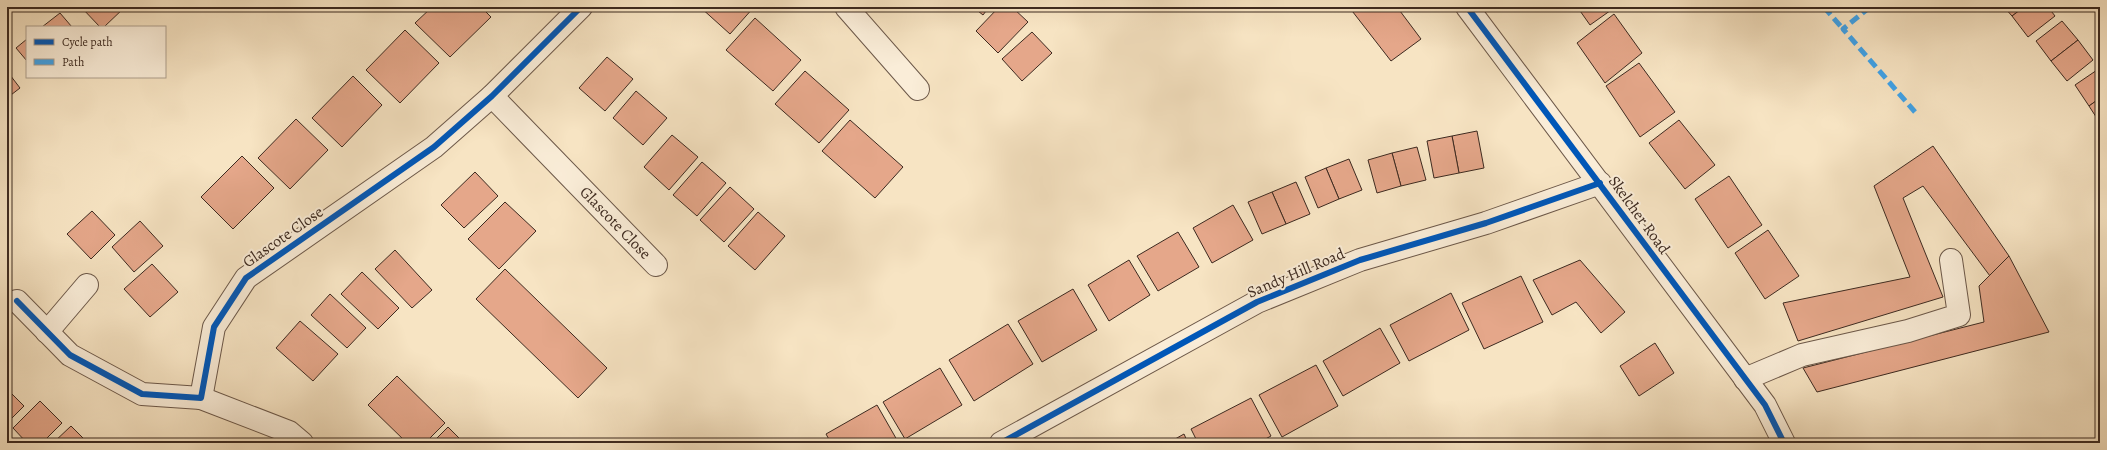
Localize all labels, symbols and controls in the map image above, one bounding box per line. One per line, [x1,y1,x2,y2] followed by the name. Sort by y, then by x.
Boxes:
[26,26,166,78] legend
[62,34,113,50] text: Cycle path
[62,54,85,70] text: Path
[1603,171,1675,259] street label: Skelcher Road
[575,182,656,264] street label: Glascote Close
[238,201,328,273] street label: Glascote Close
[1244,242,1349,303] street label: Sandy Hill Road

